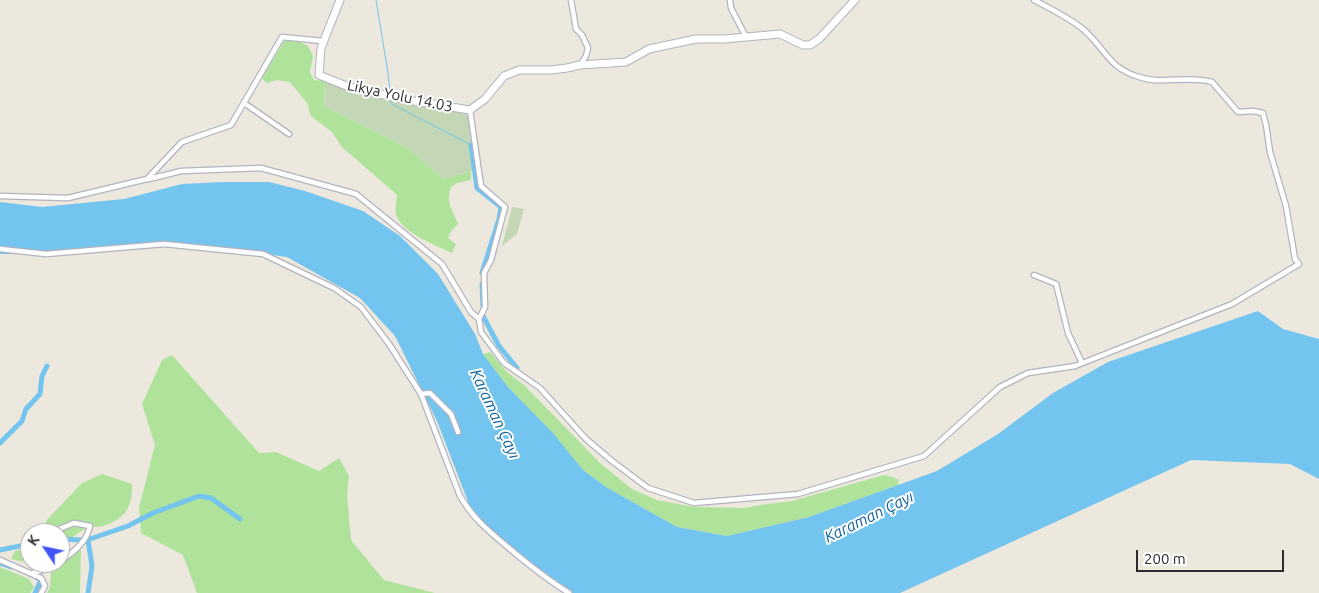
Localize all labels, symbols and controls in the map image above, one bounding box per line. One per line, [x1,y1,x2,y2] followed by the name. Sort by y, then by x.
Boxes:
[346,76,454,116] street label: Likya Yolu 14.03
[466,366,524,462] water label: Karaman Çayı
[821,487,917,547] water label: Karaman Çayı
[20,523,70,573] north arrow
[24,532,43,549] text: K
[1139,540,1286,572] scale bar
[1144,550,1186,567] text: 200 m

